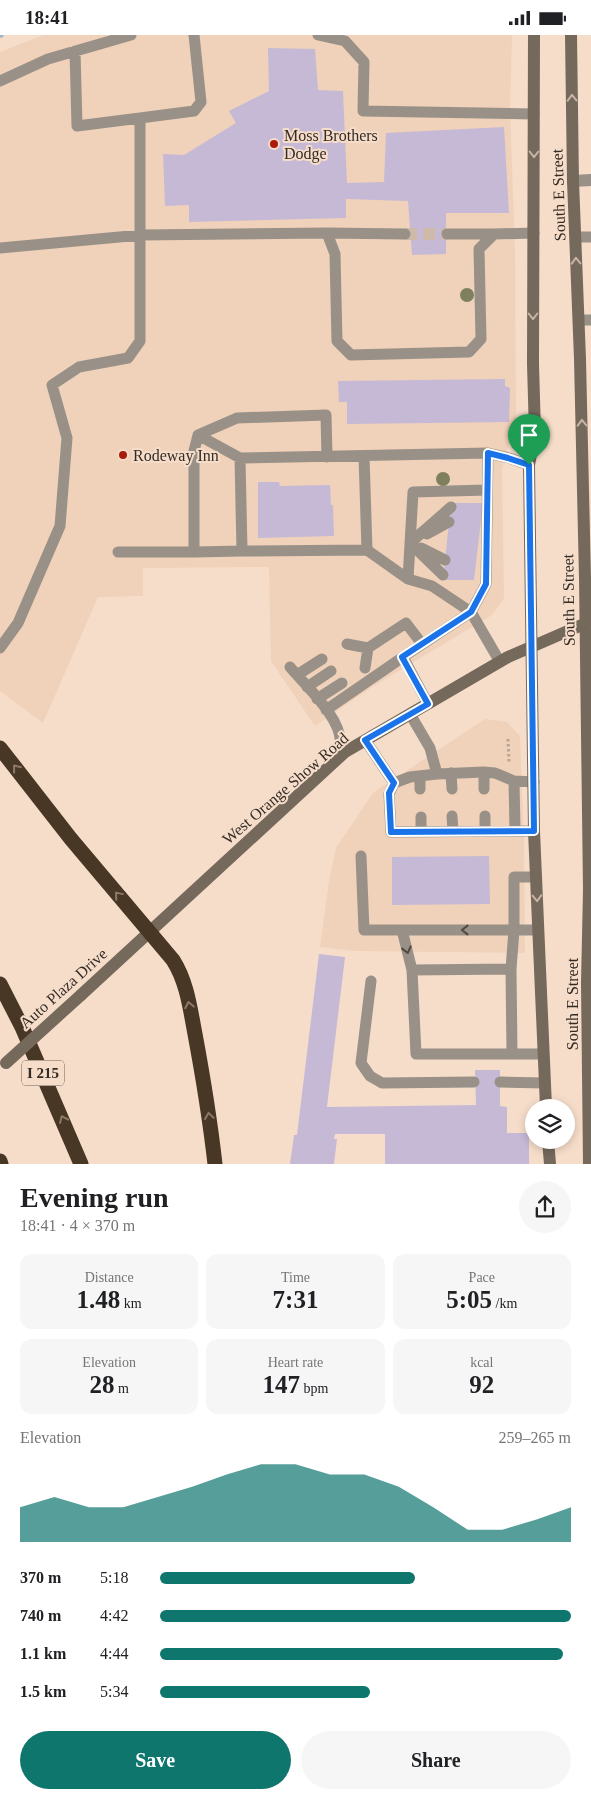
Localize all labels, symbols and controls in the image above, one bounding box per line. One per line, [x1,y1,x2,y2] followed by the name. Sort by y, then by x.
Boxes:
[25,7,69,28] text: 18:41
[567,94,577,102] one-way arrow
[284,127,378,163] place label: Moss Brothers Dodge
[268,138,280,150] marker: Moss Brothers Dodge
[548,148,569,241] street label: South E Street
[529,150,539,158] one-way arrow
[571,257,581,264] one-way arrow
[528,312,538,320] one-way arrow
[508,414,550,465] pin
[577,419,587,426] one-way arrow
[515,421,543,449] icon: arrive
[133,447,219,465] place label: Rodeway Inn
[117,449,129,461] marker: Rodeway Inn
[559,553,578,646] street label: South E Street
[219,729,352,848] street label: West Orange Show Road
[13,765,21,774] one-way arrow
[114,891,123,900] one-way arrow
[531,894,542,902] one-way arrow
[461,925,468,935] one-way arrow
[16,945,110,1032] street label: Auto Plaza Drive
[401,945,412,954] one-way arrow
[564,957,581,1050] street label: South E Street
[185,1001,195,1009] one-way arrow
[22,1061,64,1085] road number: I 215
[525,1099,575,1149] map controls
[525,1099,575,1149] button: layers
[204,1111,215,1119] one-way arrow
[58,1115,69,1124] one-way arrow
[519,1181,571,1233] button: share
[20,1182,169,1213] text: Evening run
[20,1217,135,1234] text: 18:41 · 4 × 370 m
[85,1270,134,1285] text: Distance
[281,1270,310,1285] text: Time
[469,1270,495,1285] text: Pace
[77,1286,120,1313] text: 1.48
[273,1286,318,1313] text: 7:31
[446,1286,492,1313] text: 5:05
[120,1296,142,1311] text: km
[492,1296,517,1311] text: /km
[82,1355,136,1370] text: Elevation
[268,1355,323,1370] text: Heart rate
[470,1355,493,1370] text: kcal
[89,1371,114,1398] text: 28
[263,1371,300,1398] text: 147
[469,1371,494,1398] text: 92
[114,1381,129,1396] text: m
[300,1381,328,1396] text: bpm
[20,1429,81,1446] text: Elevation
[499,1429,571,1446] text: 259–265 m
[20,1569,61,1586] text: 370 m
[100,1569,128,1586] text: 5:18
[20,1607,61,1624] text: 740 m
[100,1607,128,1624] text: 4:42
[20,1645,66,1662] text: 1.1 km
[100,1645,128,1662] text: 4:44
[20,1683,66,1700] text: 1.5 km
[100,1683,128,1700] text: 5:34
[20,1731,291,1789] button: Save
[301,1731,571,1789] button: Share

